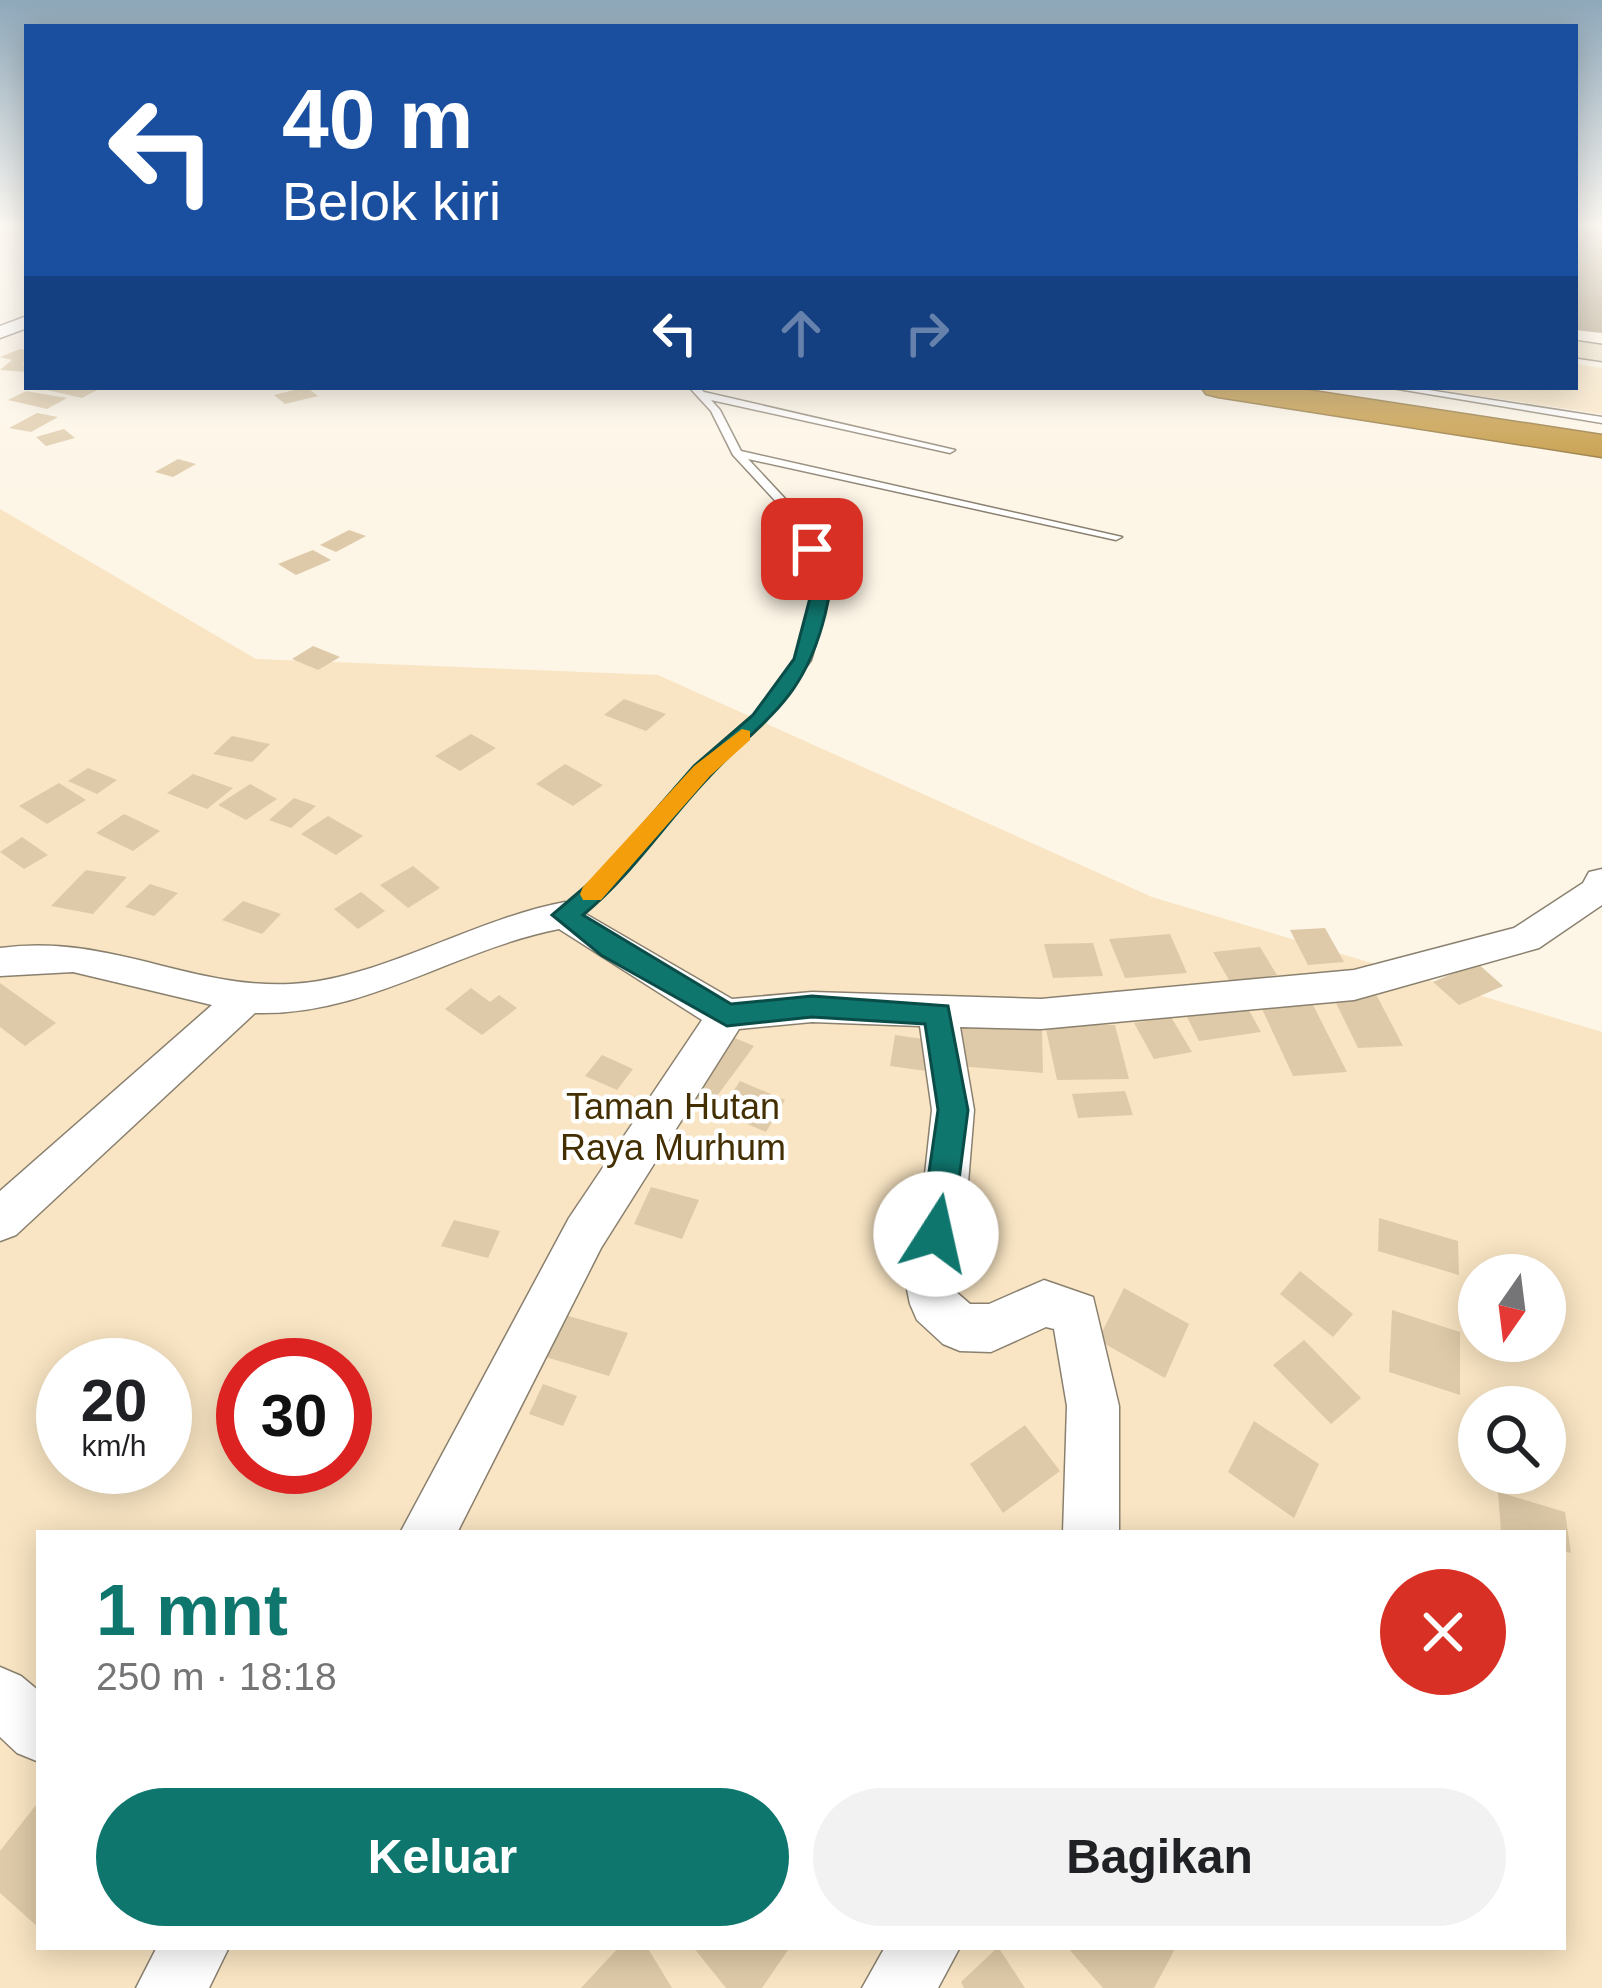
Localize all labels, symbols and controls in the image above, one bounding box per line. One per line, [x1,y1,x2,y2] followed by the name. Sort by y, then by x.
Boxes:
[84,72,240,228] icon: left
[282,72,473,166] text: 40 m
[282,171,501,231] text: Belok kiri
[642,300,708,366] icon: left
[768,300,834,366] icon: ahead
[894,300,960,366] icon: right
[761,498,863,600] pin
[779,516,845,582] icon: arrive
[560,1086,786,1168] park label: Taman Hutan Raya Murhum
[873,1171,999,1297] position arrow
[1458,1254,1566,1362] north arrow
[1458,1254,1566,1494] map controls
[216,1338,372,1494] speed limit sign: 30
[81,1367,147,1434] text: 20
[1458,1386,1566,1494] button: search
[81,1429,147,1462] text: km/h
[1380,1569,1506,1695] button: close
[96,1570,288,1650] text: 1 mnt
[96,1655,337,1698] text: 250 m · 18:18
[96,1788,789,1926] button: Keluar
[813,1788,1506,1926] button: Bagikan

